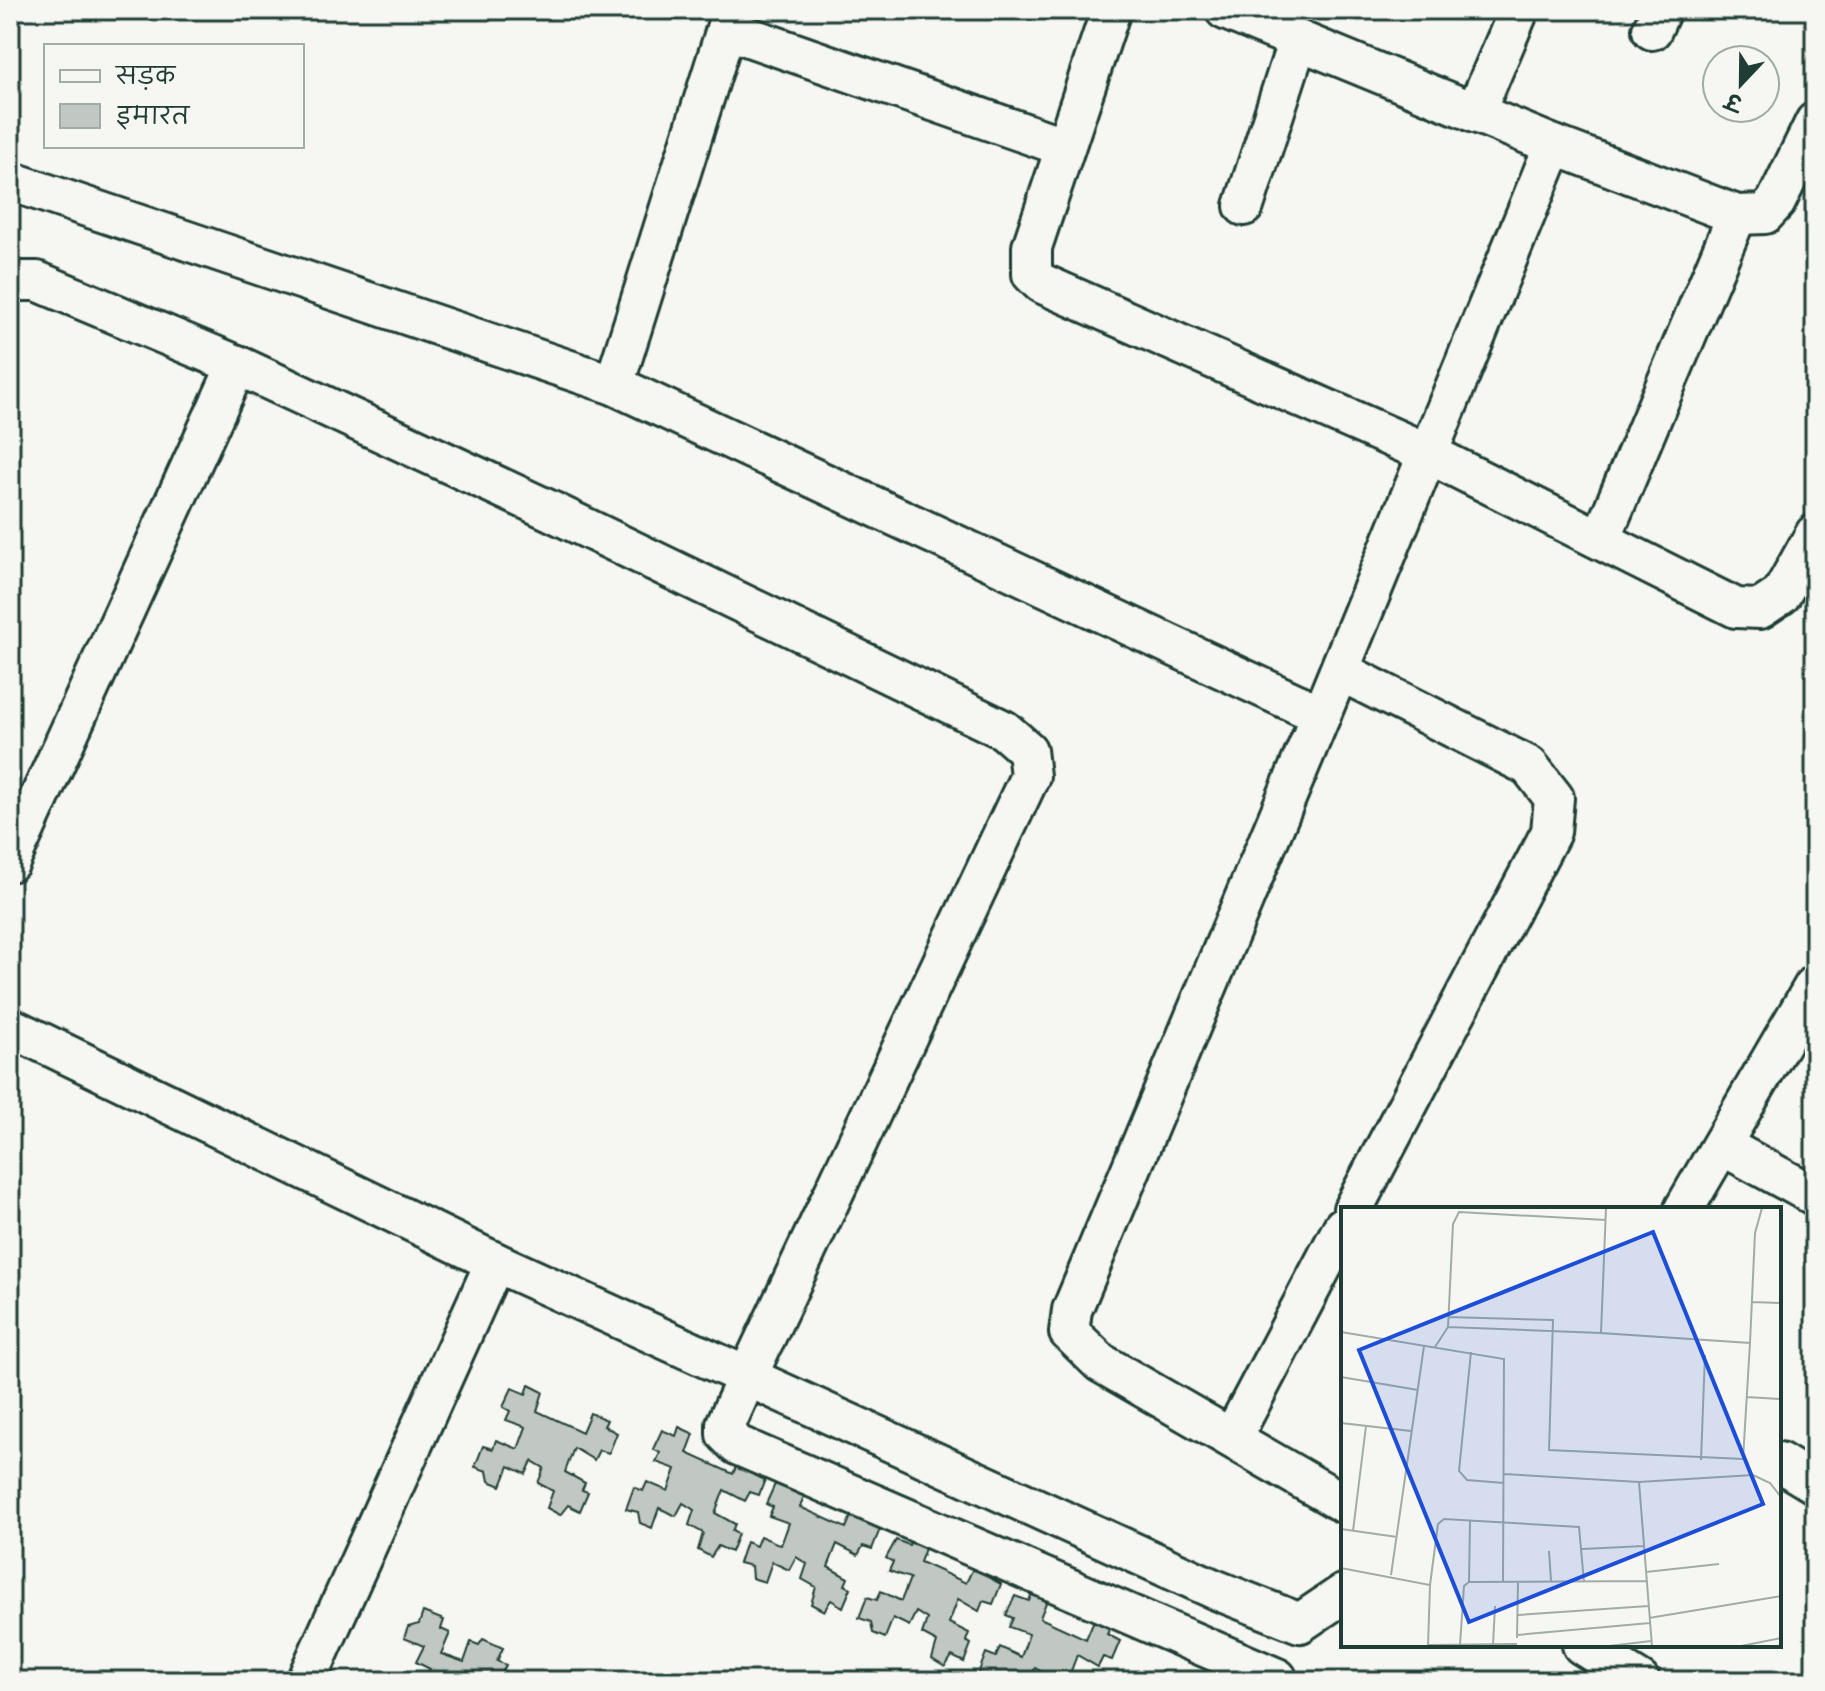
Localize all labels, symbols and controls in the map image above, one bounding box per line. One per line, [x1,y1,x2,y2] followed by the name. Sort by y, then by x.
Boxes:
[44,44,304,148] legend
[1701,44,1781,124] north arrow
[114,62,177,91] text: सड़क
[1720,85,1748,118] text: उ
[116,102,191,131] text: इमारत
[1341,1207,1781,1647] inset map

